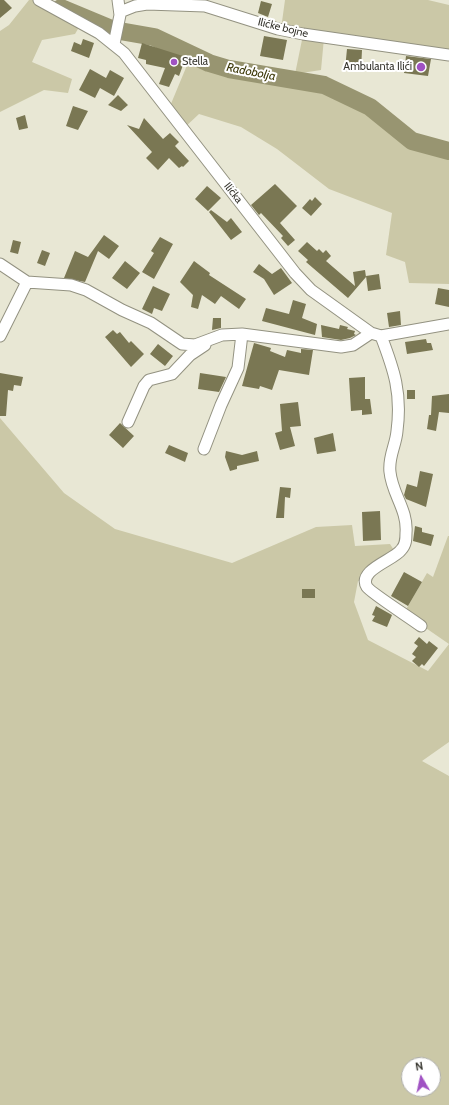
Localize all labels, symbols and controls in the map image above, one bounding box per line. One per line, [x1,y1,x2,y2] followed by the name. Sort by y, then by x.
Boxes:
[256,15,310,41] street label: Ilićke bojne
[182,55,208,69] place label: Stella
[169,57,179,67] marker: Stella
[225,60,277,84] water label: Radobolja
[343,60,412,74] place label: Ambulanta Ilići
[415,61,427,73] marker: Ambulanta Ilići
[221,180,245,206] street label: Ilićka
[401,1057,441,1097] north arrow
[414,1059,424,1074] text: N

